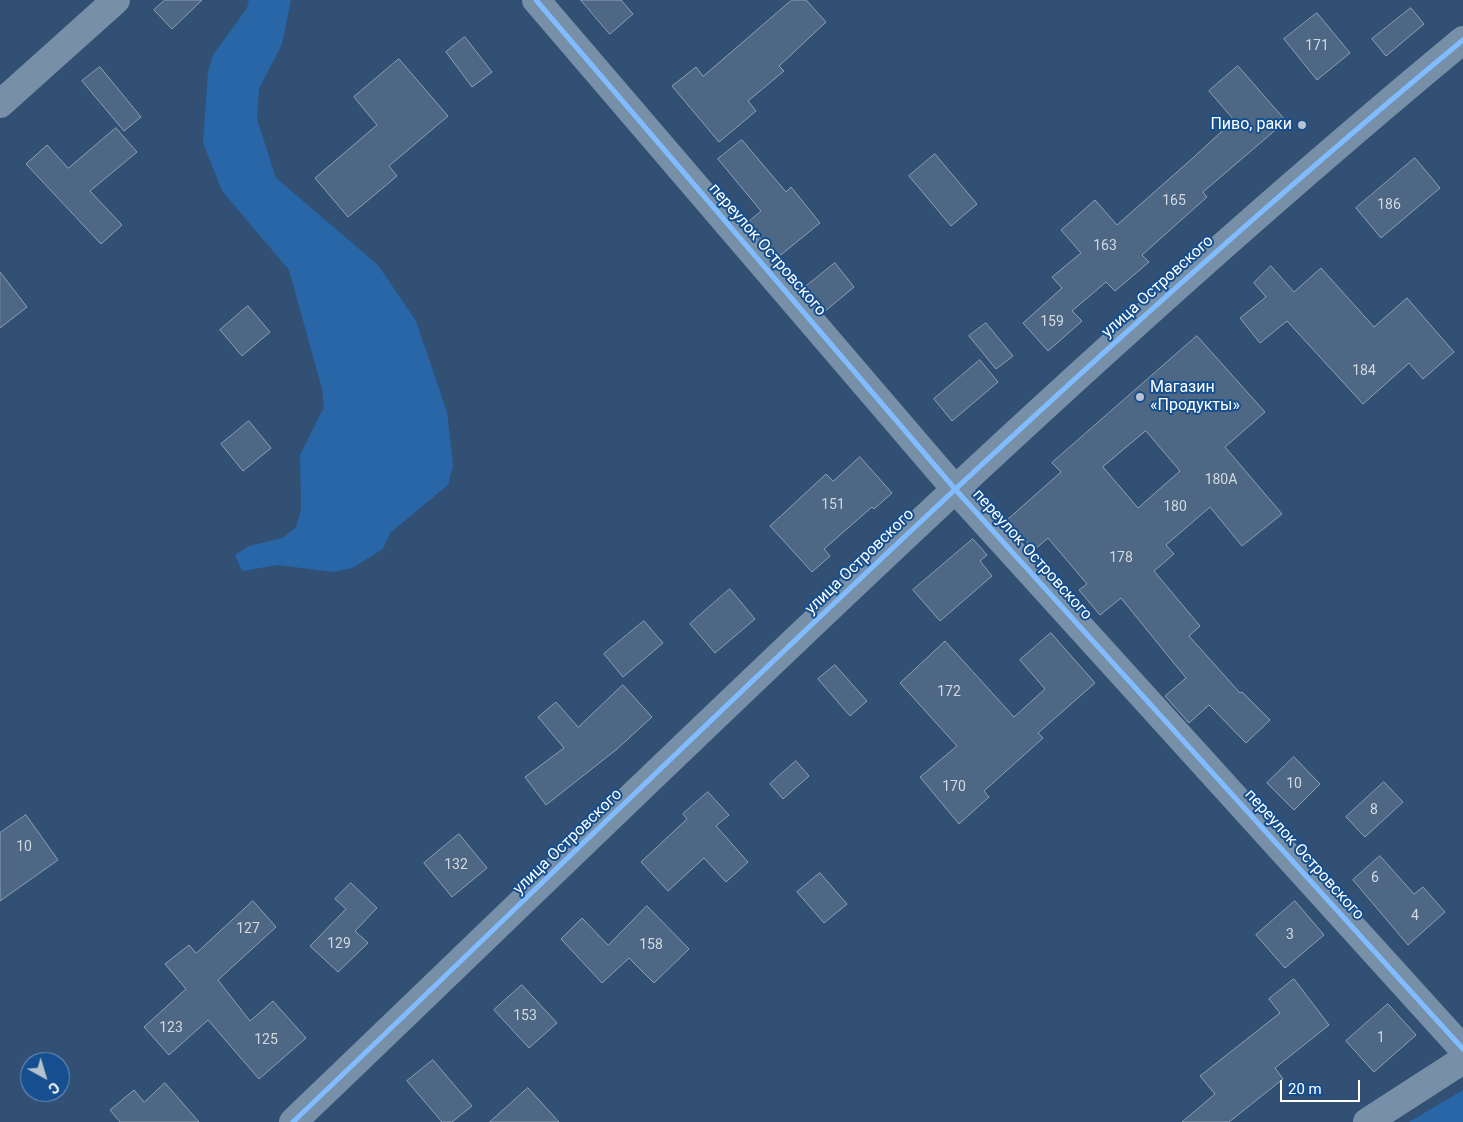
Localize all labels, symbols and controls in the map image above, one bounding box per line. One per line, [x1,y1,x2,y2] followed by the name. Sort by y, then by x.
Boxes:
[1305,38,1329,54] house number: 171
[1210,115,1292,135] place label: Пиво, раки
[1296,119,1308,131] marker: Пиво, раки
[704,180,830,320] street label: переулок Островского
[1162,193,1186,209] house number: 165
[1377,197,1401,213] house number: 186
[1098,232,1218,342] street label: улица Островского
[1093,238,1117,254] house number: 163
[1040,314,1064,330] house number: 159
[1352,363,1376,379] house number: 184
[1150,378,1240,416] place label: Магазин «Продукты»
[1134,391,1146,403] marker: Магазин «Продукты»
[1205,472,1237,488] house number: 180А
[968,486,1096,624] street label: переулок Островского
[821,497,845,513] house number: 151
[1163,499,1187,515] house number: 180
[802,505,918,619] street label: улица Островского
[1109,550,1133,566] house number: 178
[937,684,961,700] house number: 172
[1286,776,1302,792] house number: 10
[942,779,966,795] house number: 170
[510,785,626,899] street label: улица Островского
[1240,786,1368,924] street label: переулок Островского
[1370,802,1378,818] house number: 8
[16,839,32,855] house number: 10
[444,857,468,873] house number: 132
[1371,870,1379,886] house number: 6
[1411,908,1419,924] house number: 4
[236,921,260,937] house number: 127
[1286,927,1294,943] house number: 3
[327,936,351,952] house number: 129
[639,937,663,953] house number: 158
[513,1008,537,1024] house number: 153
[159,1020,183,1036] house number: 123
[1377,1030,1385,1046] house number: 1
[254,1032,278,1048] house number: 125
[20,1052,70,1102] north arrow
[1283,1070,1363,1102] scale bar
[45,1079,62,1097] text: С
[1288,1080,1322,1098] text: 20 m

